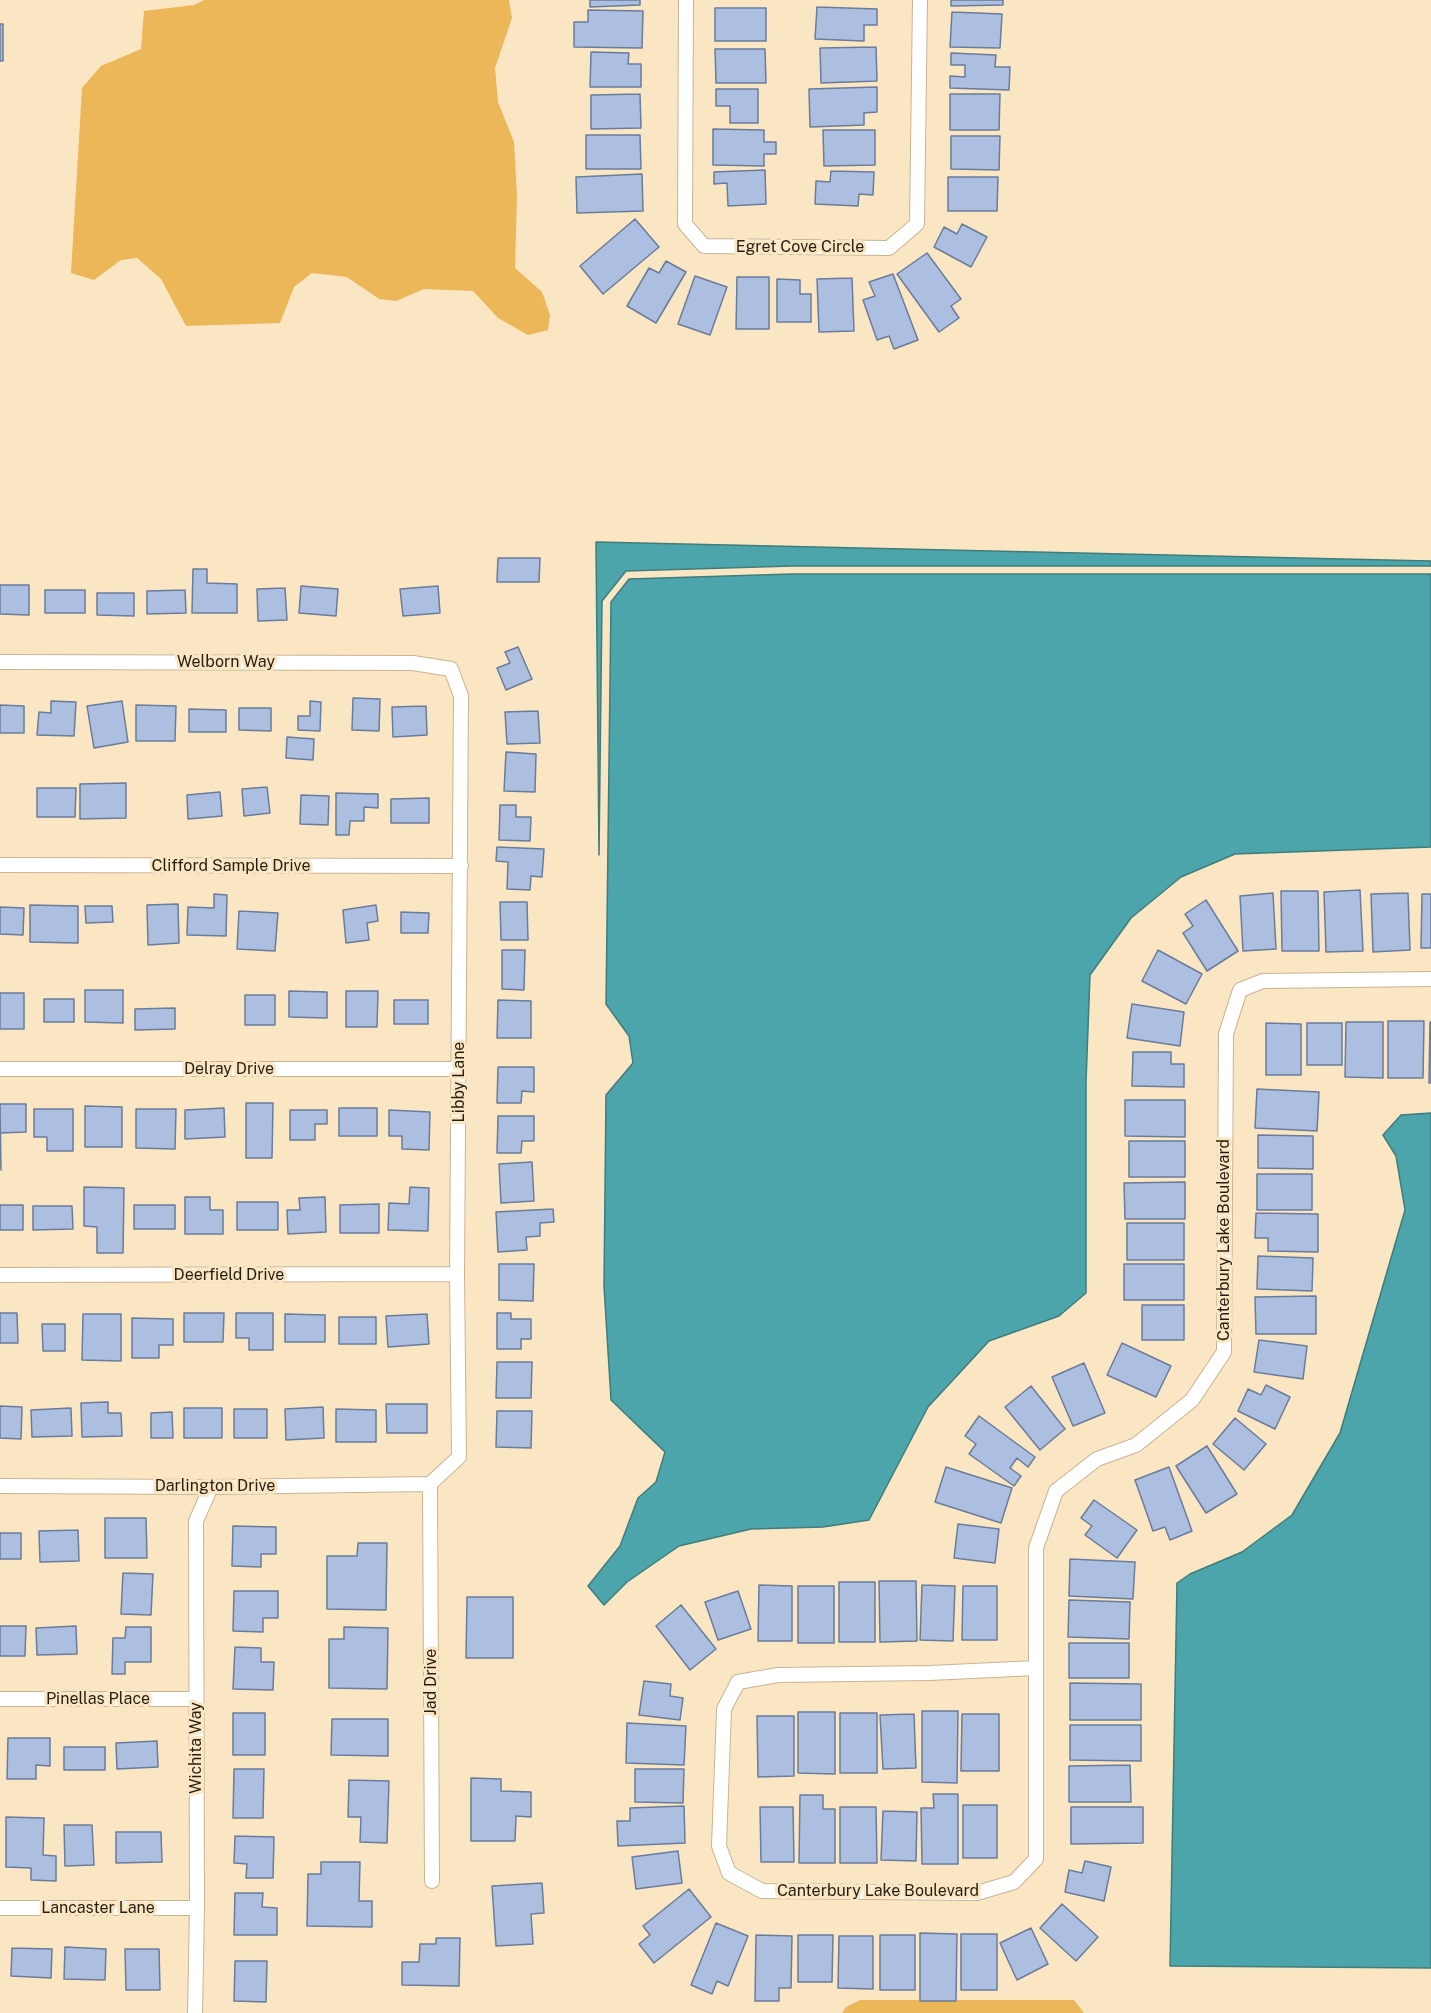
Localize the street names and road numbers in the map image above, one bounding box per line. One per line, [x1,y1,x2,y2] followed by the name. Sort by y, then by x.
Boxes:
[736,237,864,257] street label: Egret Cove Circle
[177,652,275,672] street label: Welborn Way
[151,856,311,876] street label: Clifford Sample Drive
[449,1042,469,1122] street label: Libby Lane
[184,1059,274,1079] street label: Delray Drive
[1214,1139,1234,1341] street label: Canterbury Lake Boulevard
[174,1265,284,1285] street label: Deerfield Drive
[155,1476,275,1496] street label: Darlington Drive
[421,1649,441,1715] street label: Jad Drive
[46,1689,150,1709] street label: Pinellas Place
[186,1702,206,1794] street label: Wichita Way
[777,1881,979,1901] street label: Canterbury Lake Boulevard
[41,1898,155,1918] street label: Lancaster Lane

